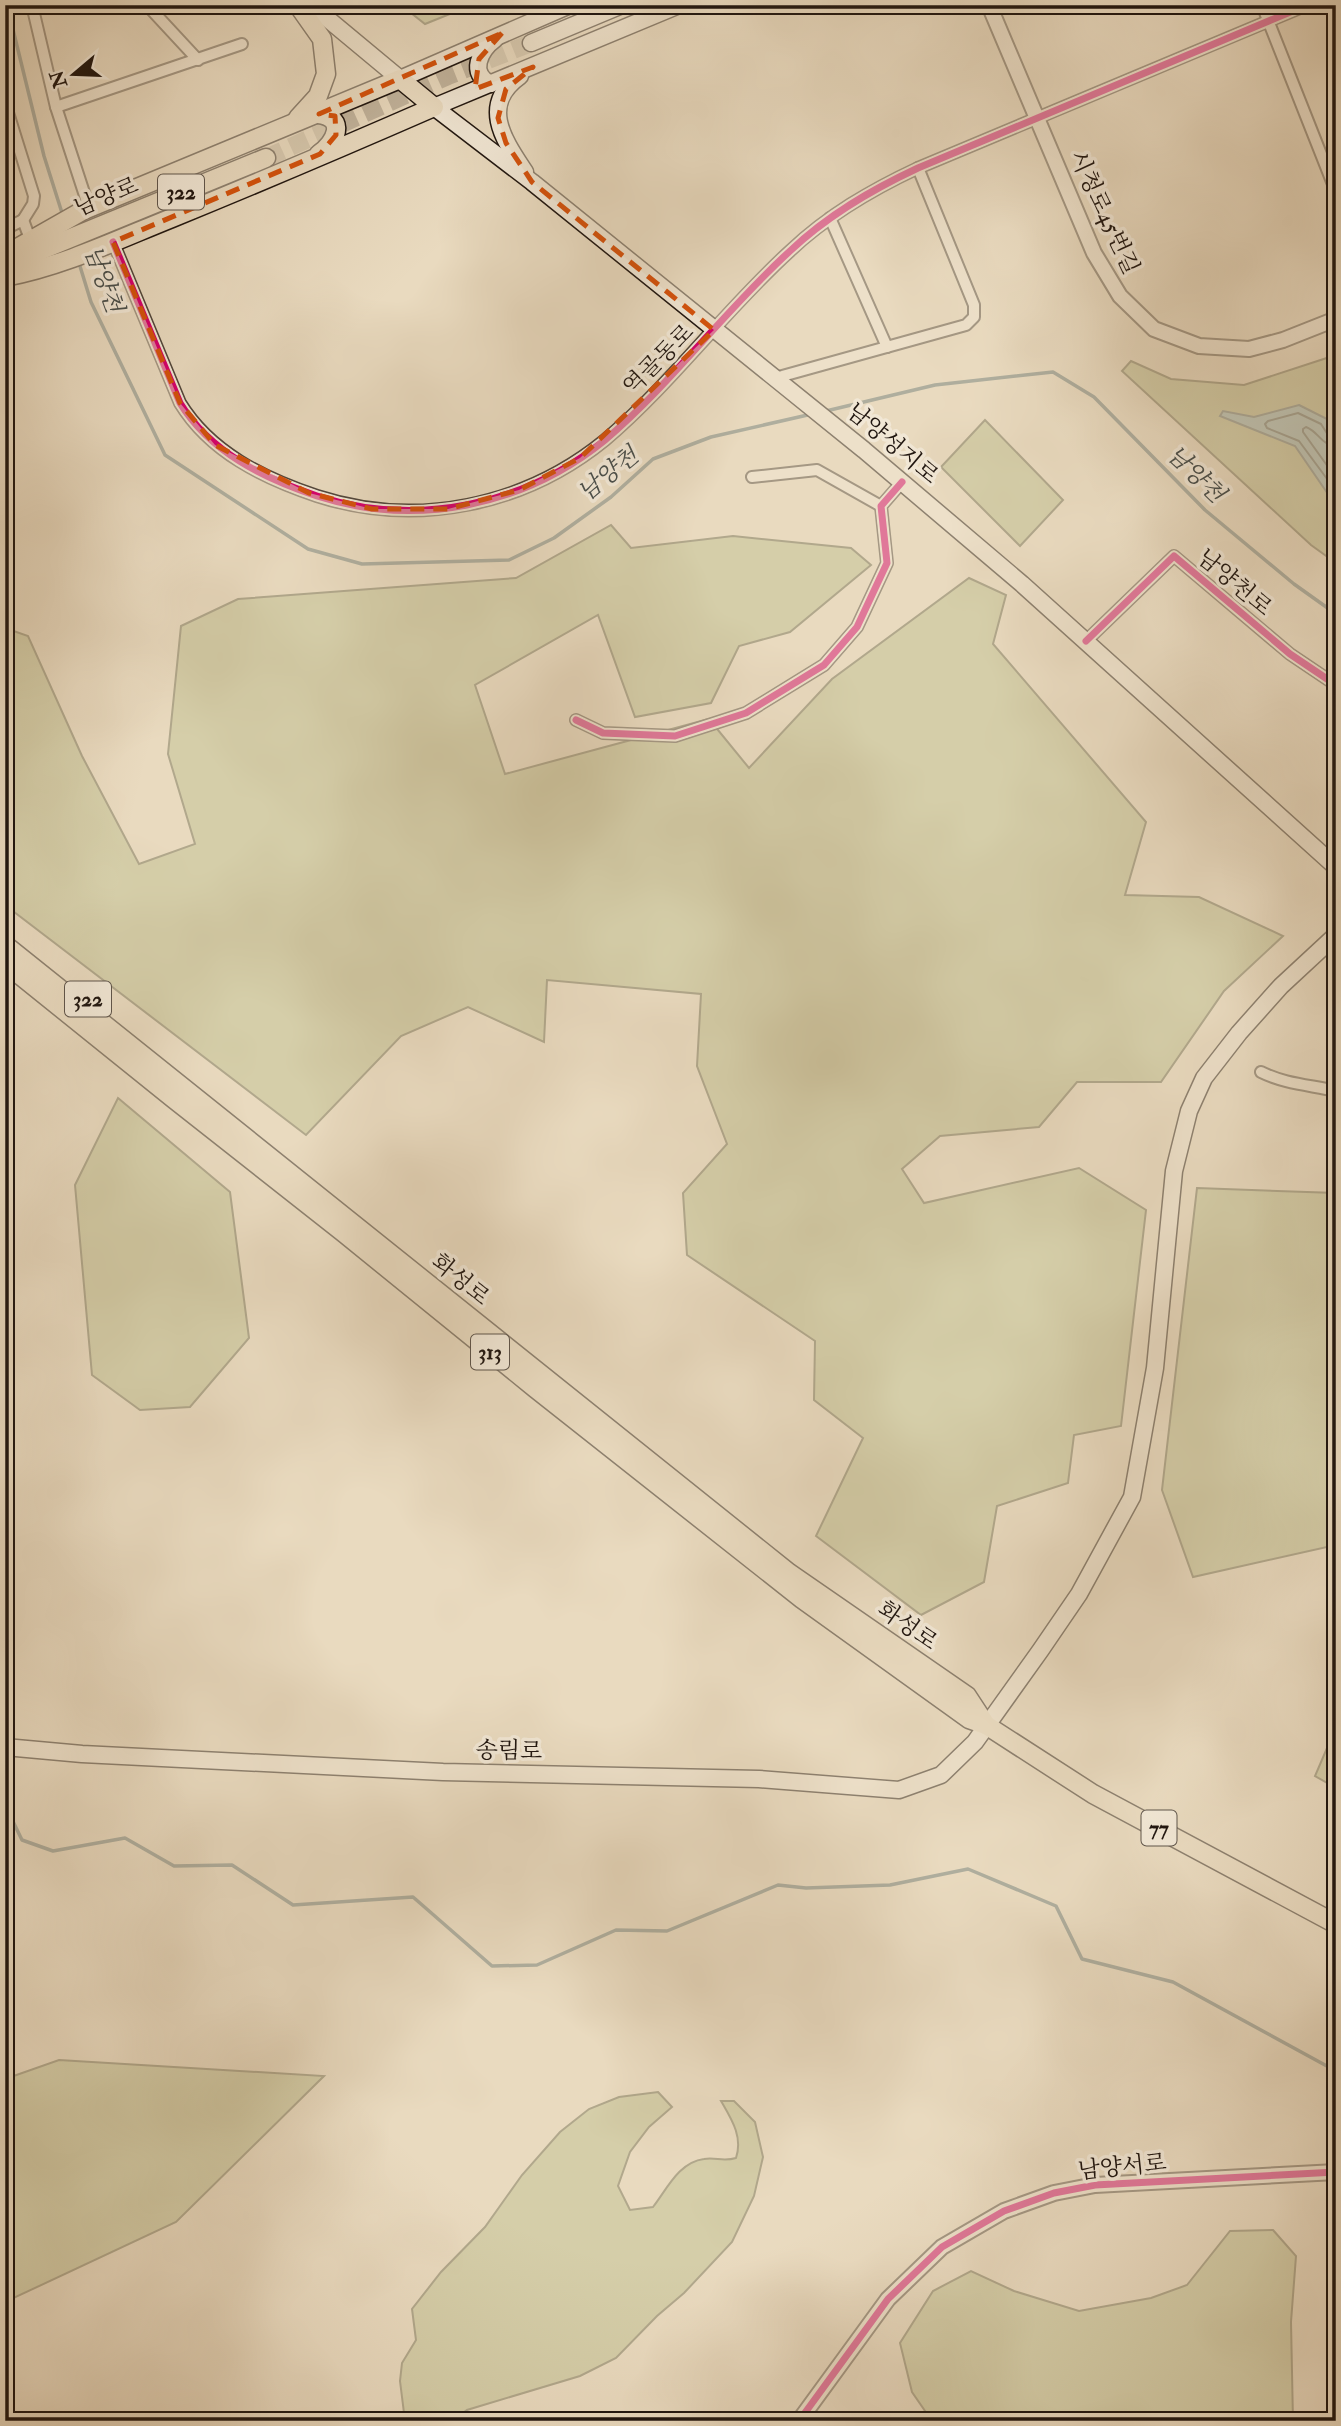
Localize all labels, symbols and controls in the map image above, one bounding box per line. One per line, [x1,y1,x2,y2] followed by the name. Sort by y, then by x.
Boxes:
[38,38,108,108] north arrow
[44,66,73,92] text: N
[1063,146,1146,279] street label: 시청로45번길
[70,171,143,222] street label: 남양로
[158,174,204,210] road number: 322
[77,241,131,319] water label: 남양천
[617,318,700,401] street label: 역골동로
[841,397,945,490] street label: 남양성지로
[572,439,647,508] water label: 남양천
[1160,439,1233,511] water label: 남양천
[1191,543,1278,622] street label: 남양천로
[65,982,111,1016] road number: 322
[426,1247,496,1312] street label: 화성로
[471,1334,509,1370] road number: 313
[872,1594,943,1656] street label: 화성로
[475,1735,543,1766] street label: 송림로
[1142,1811,1176,1846] road number: 77
[1076,2147,1168,2186] street label: 남양서로

